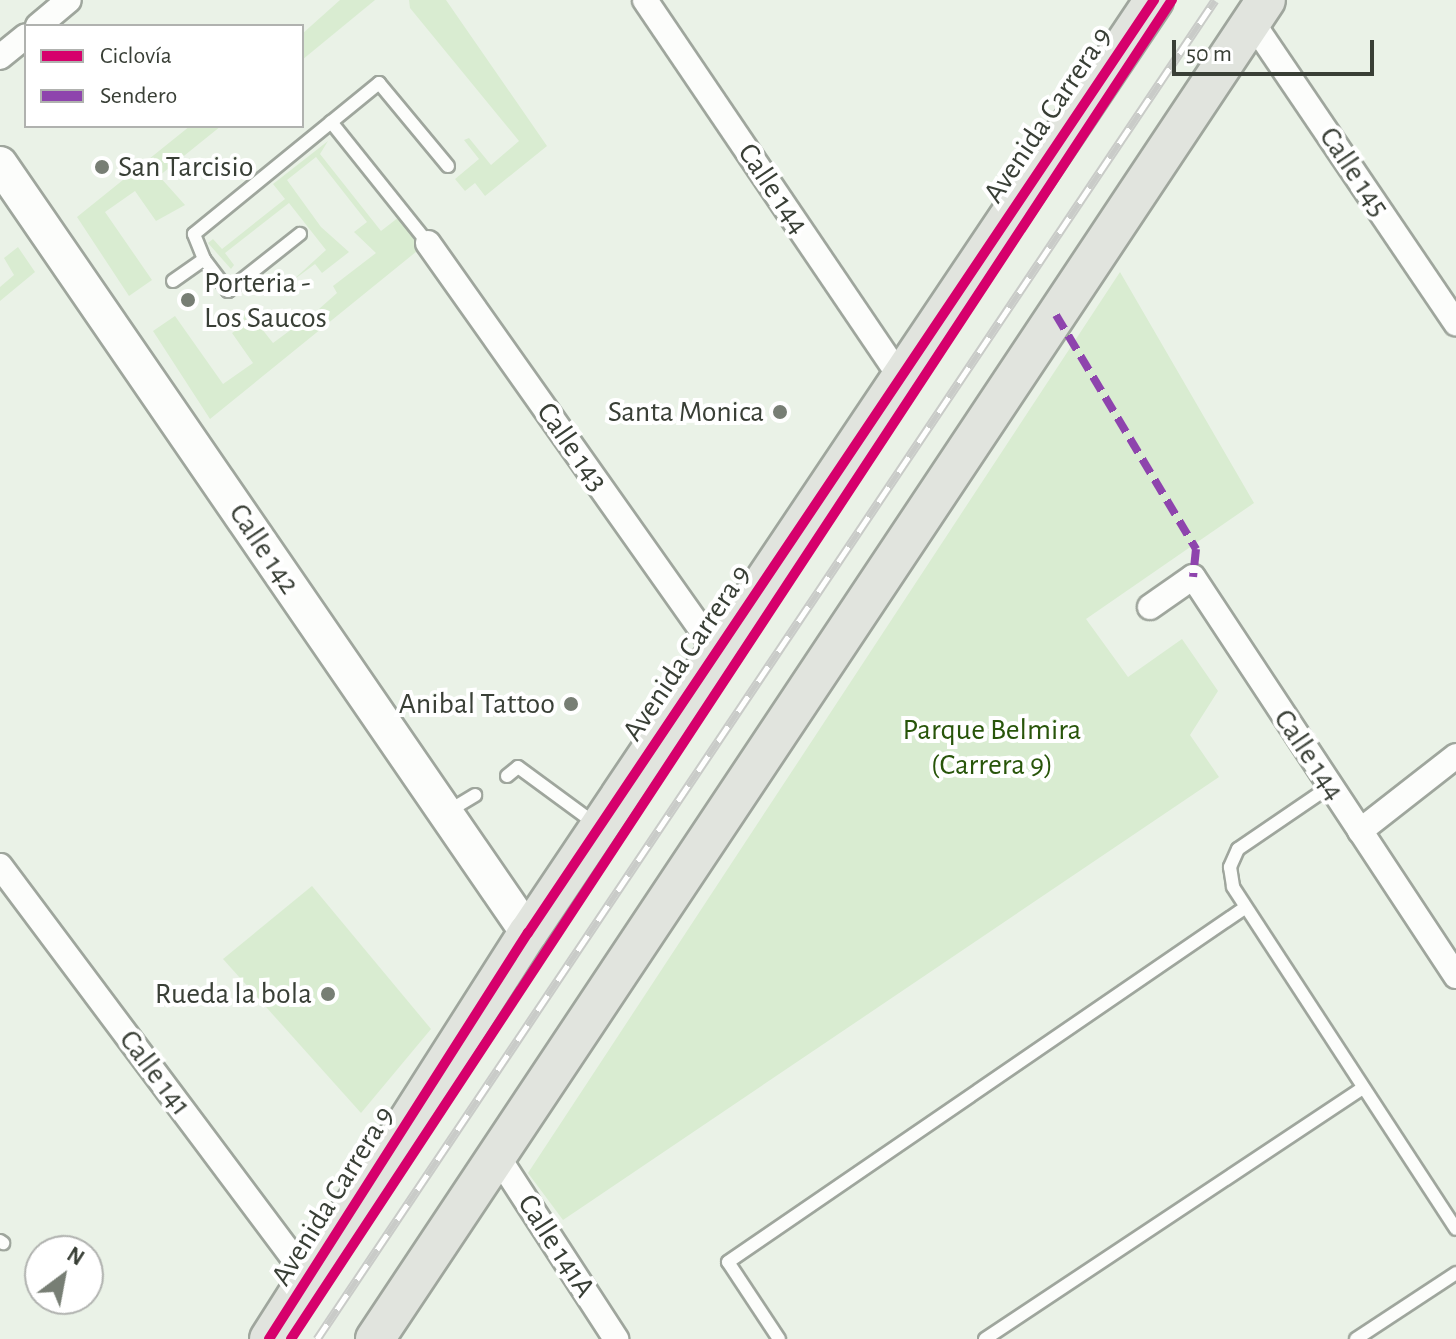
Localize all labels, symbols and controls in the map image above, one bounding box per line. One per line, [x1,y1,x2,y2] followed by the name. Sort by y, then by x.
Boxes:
[976,20,1120,210] street label: Avenida Carrera 9
[24,24,304,128] legend
[1176,24,1378,74] scale bar
[1186,42,1232,66] text: 50 m
[100,44,172,68] text: Ciclovía
[100,84,177,108] text: Sendero
[1311,120,1397,224] street label: Calle 145
[729,137,817,241] street label: Calle 144
[118,149,253,185] place label: San Tarcisio
[93,158,111,176] marker: San Tarcisio
[204,265,327,336] place label: Porteria - Los Saucos
[179,291,197,309] marker: Porteria - Los Saucos
[608,394,764,430] place label: Santa Monica
[529,396,615,498] street label: Calle 143
[771,403,789,421] marker: Santa Monica
[221,497,307,601] street label: Calle 142
[615,558,759,748] street label: Avenida Carrera 9
[399,686,555,722] place label: Anibal Tattoo
[562,695,580,713] marker: Anibal Tattoo
[1265,703,1353,807] street label: Calle 144
[903,712,1081,782] park label: Parque Belmira (Carrera 9)
[155,976,312,1012] place label: Rueda la bola
[319,985,337,1003] marker: Rueda la bola
[111,1023,199,1123] street label: Calle 141
[264,1100,402,1292] street label: Avenida Carrera 9
[509,1188,603,1304] street label: Calle 141A
[24,1235,104,1315] north arrow
[63,1243,88,1270] text: N

